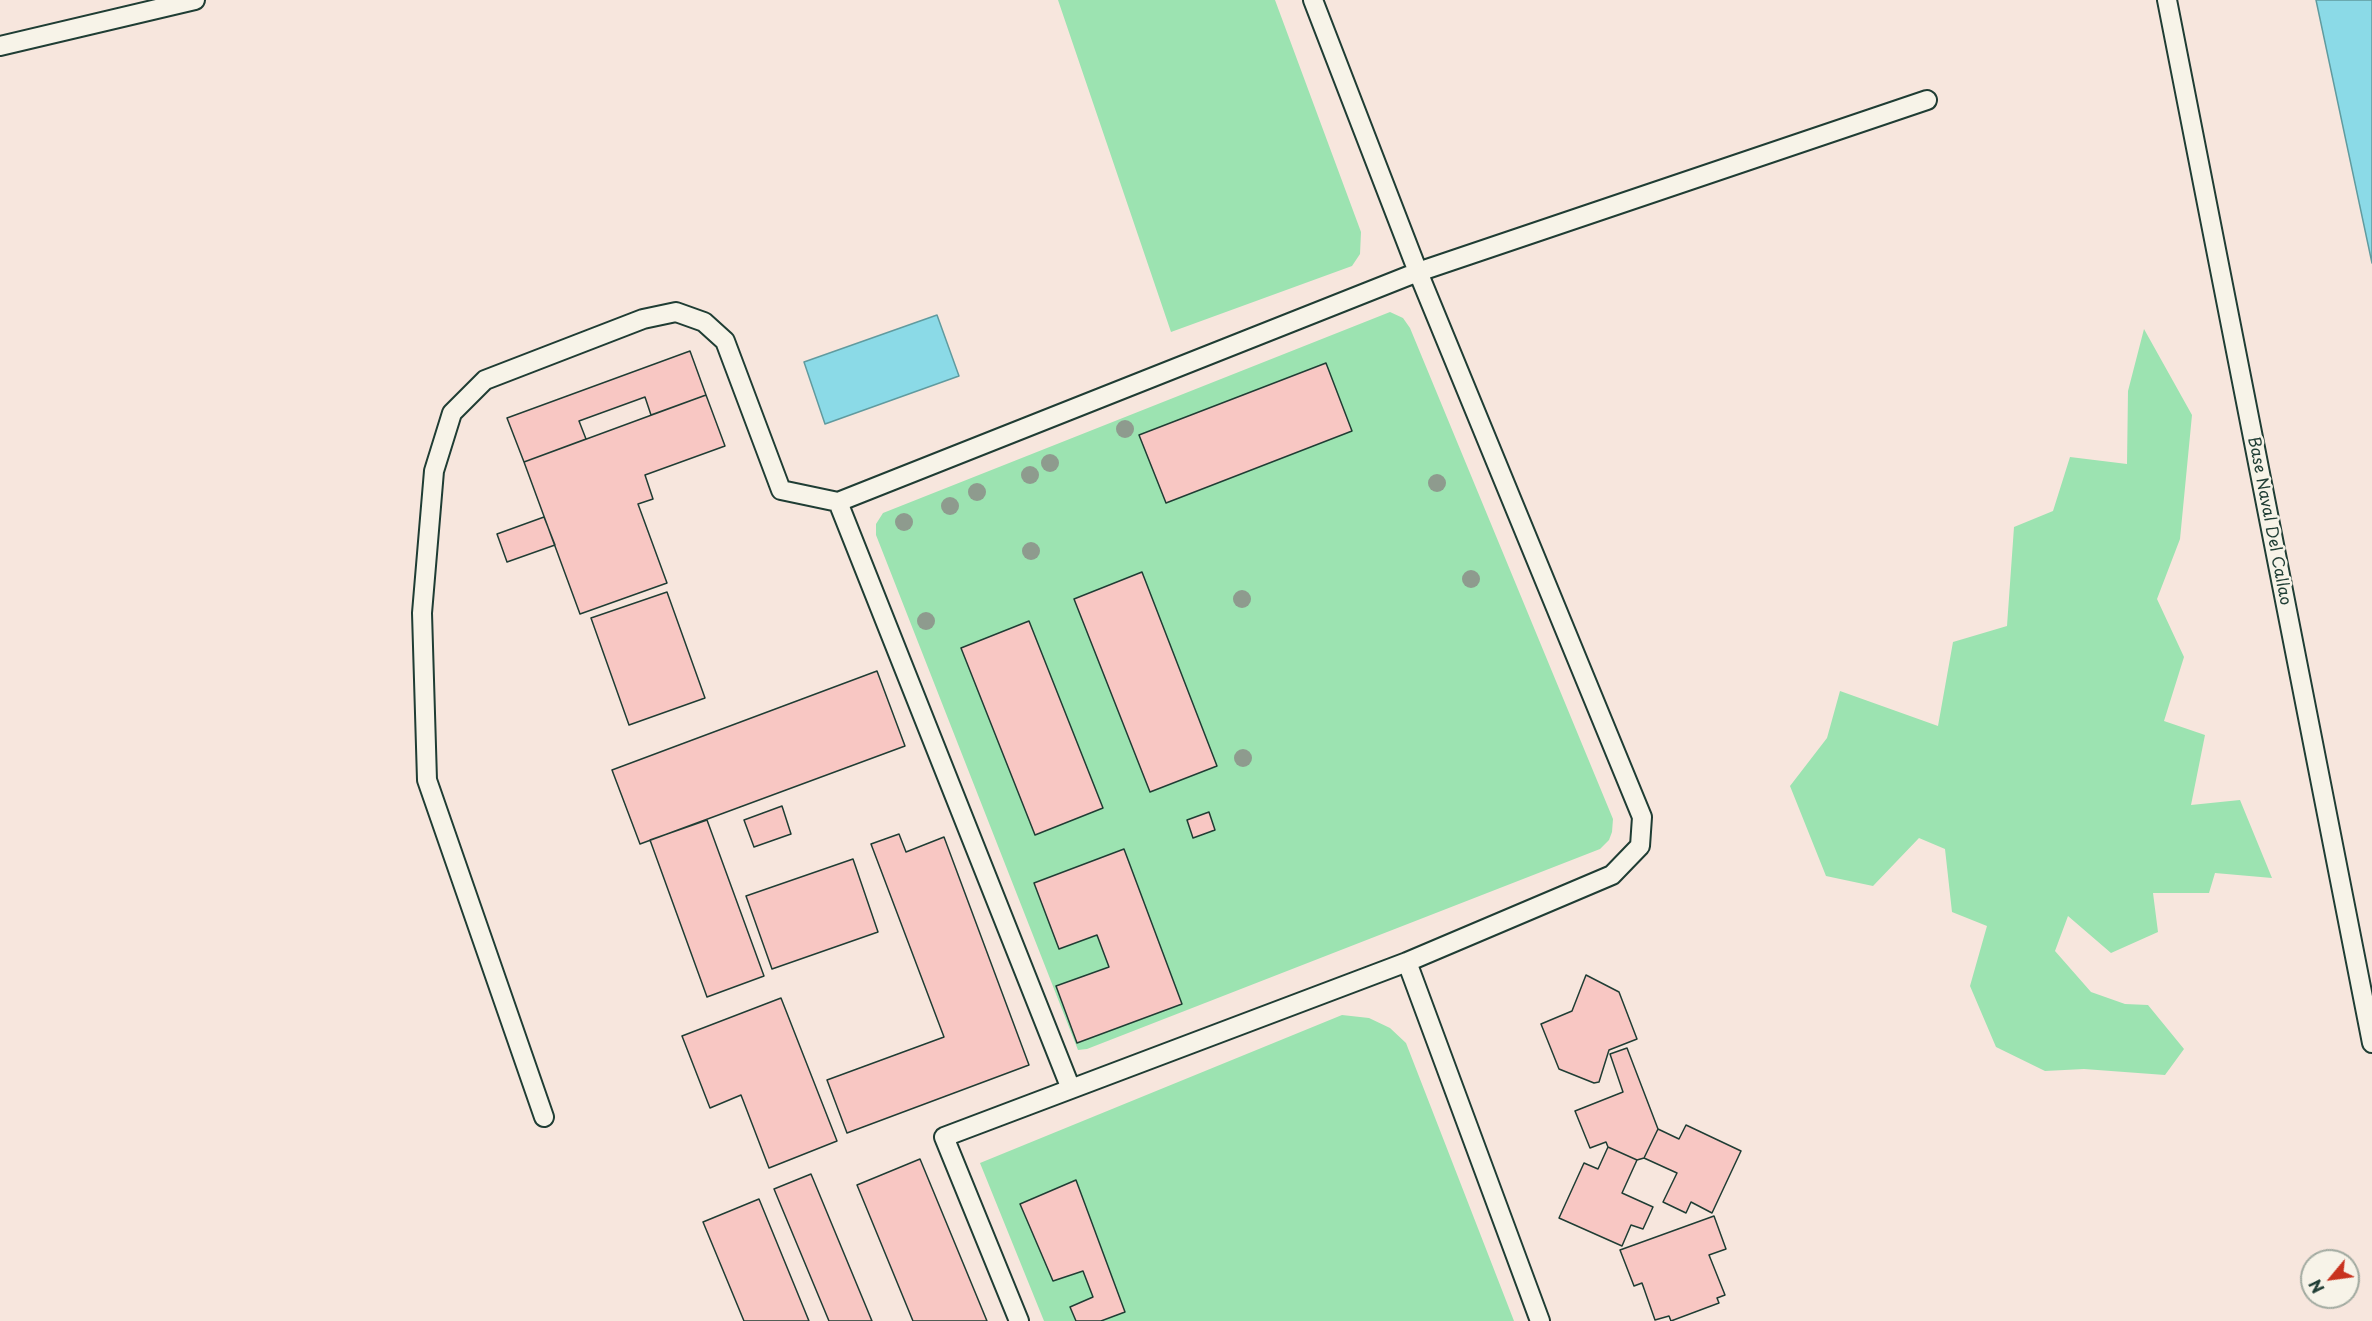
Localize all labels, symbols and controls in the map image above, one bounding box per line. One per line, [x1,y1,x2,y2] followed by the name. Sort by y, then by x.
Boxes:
[2243,435,2295,607] street label: Base Naval Del Callao
[2300,1249,2360,1309] north arrow
[2302,1275,2330,1298] text: N

